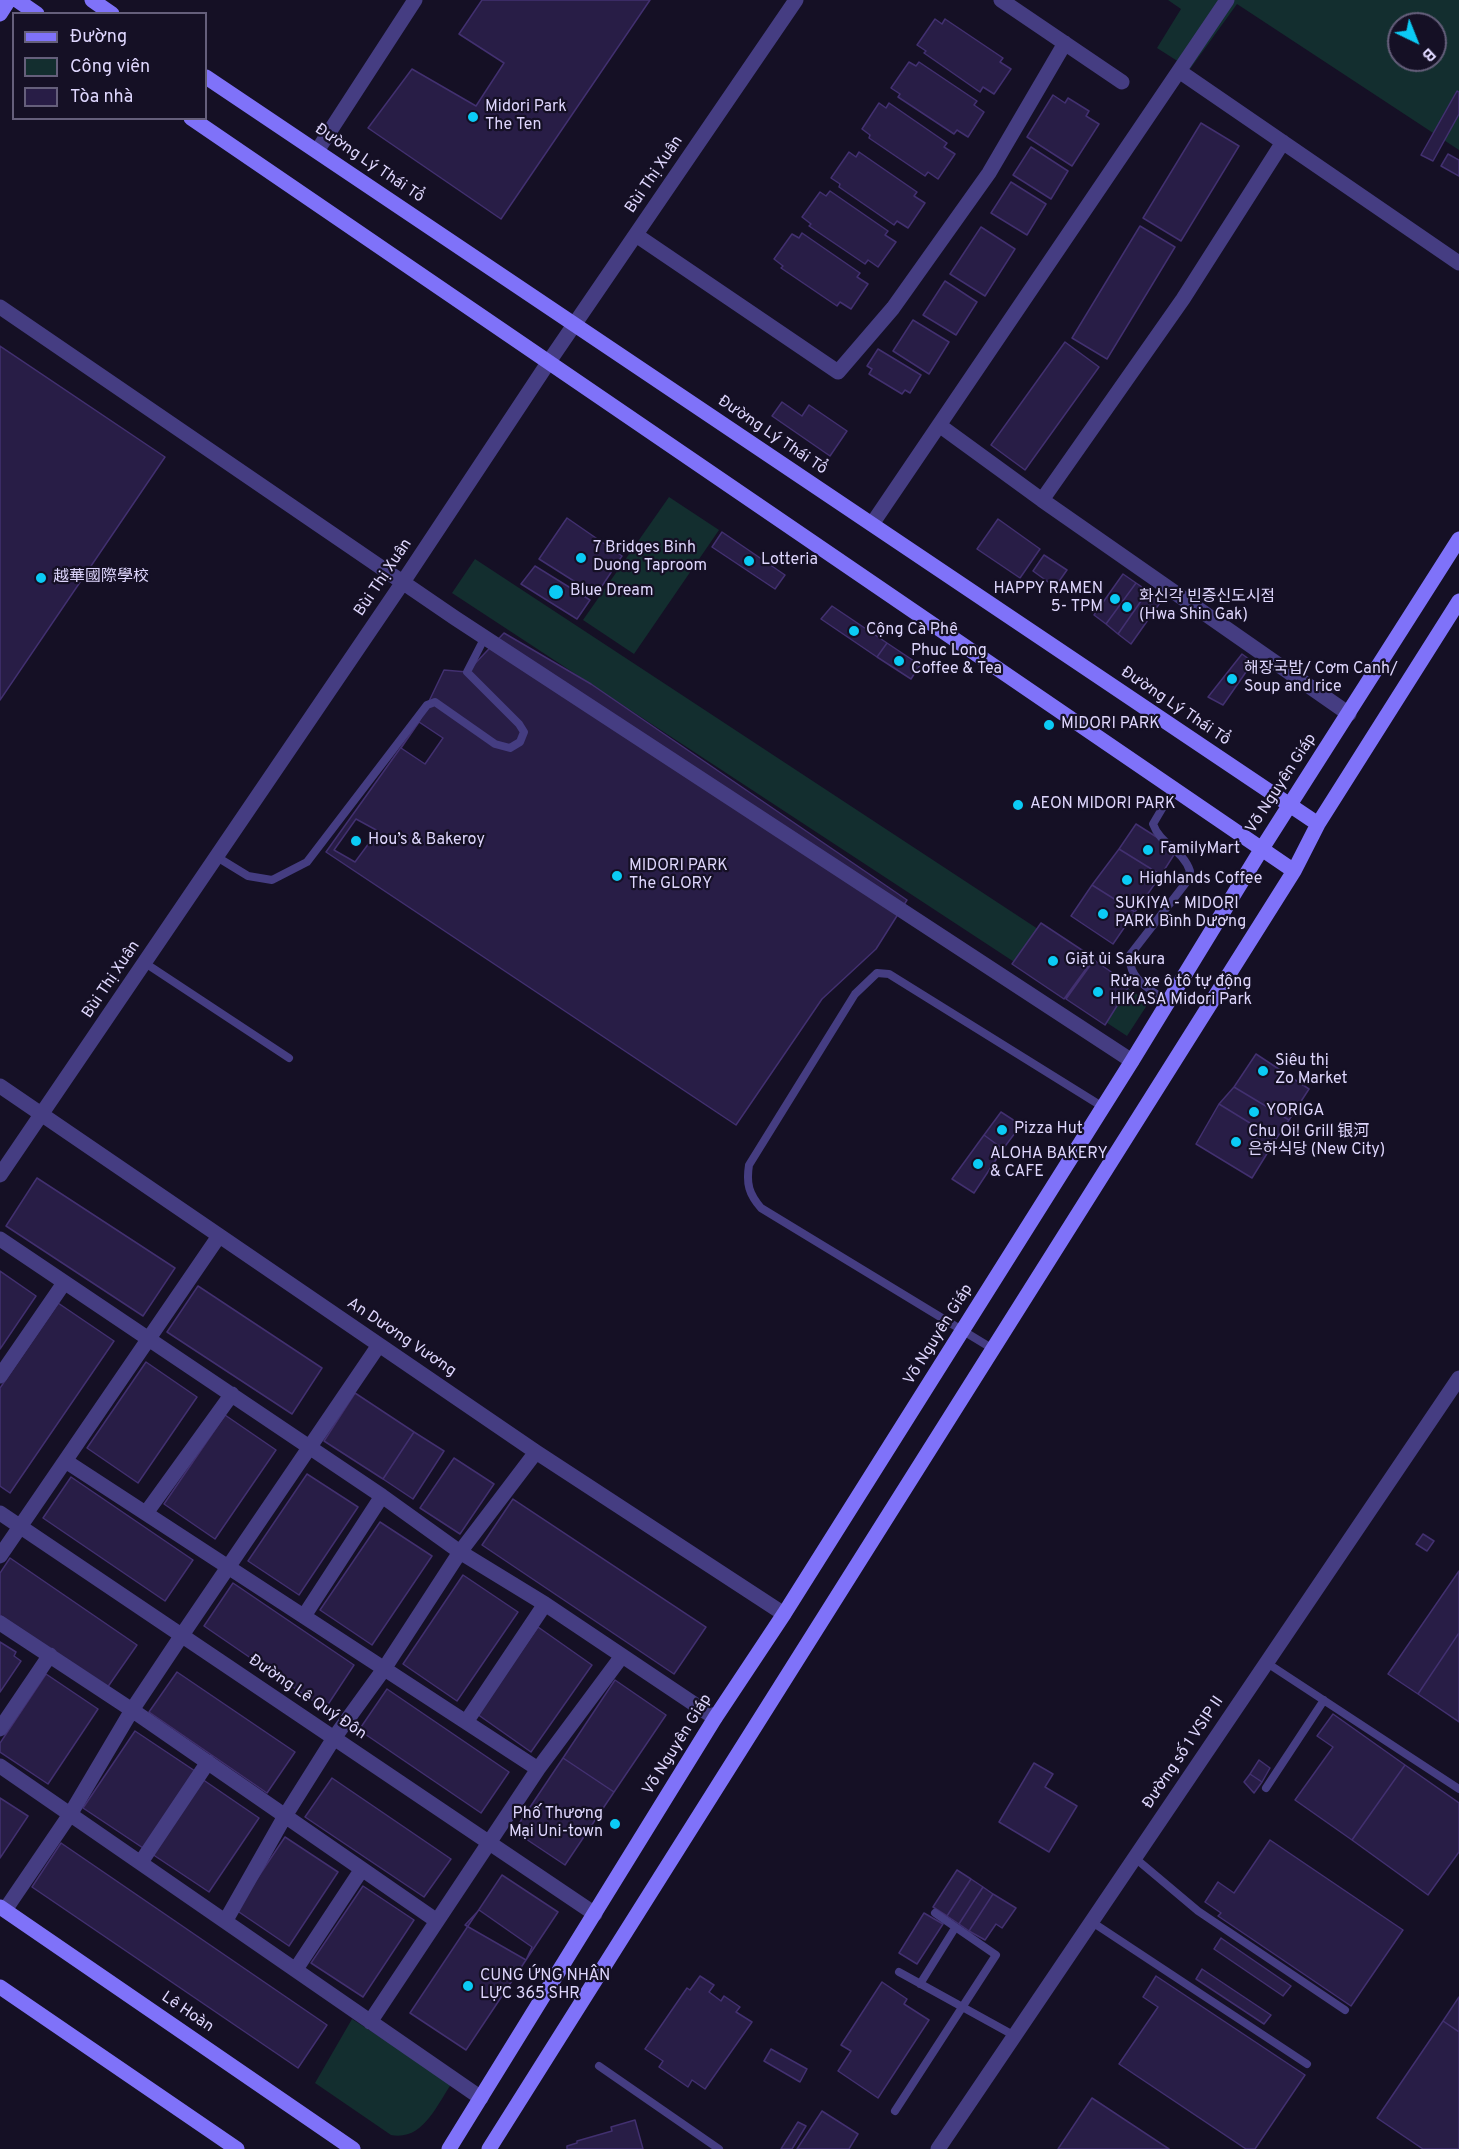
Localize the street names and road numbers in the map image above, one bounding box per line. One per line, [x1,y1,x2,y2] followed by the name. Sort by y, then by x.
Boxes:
[311,120,427,208] street label: Đường Lý Thái Tổ
[622,133,688,217] street label: Bùi Thị Xuân
[714,392,830,480] street label: Đường Lý Thái Tổ
[351,536,417,620] street label: Bùi Thị Xuân
[1117,663,1233,751] street label: Đường Lý Thái Tổ
[1243,730,1321,838] street label: Võ Nguyên Giáp
[79,938,145,1022] street label: Bùi Thị Xuân
[900,1281,978,1389] street label: Võ Nguyên Giáp
[343,1294,459,1382] street label: An Dương Vương
[244,1651,370,1745] street label: Đường Lê Quý Đôn
[639,1691,717,1799] street label: Võ Nguyên Giáp
[1139,1693,1229,1813] street label: Đường số 1 VSIP II
[157,1989,217,2037] street label: Lê Hoàn

